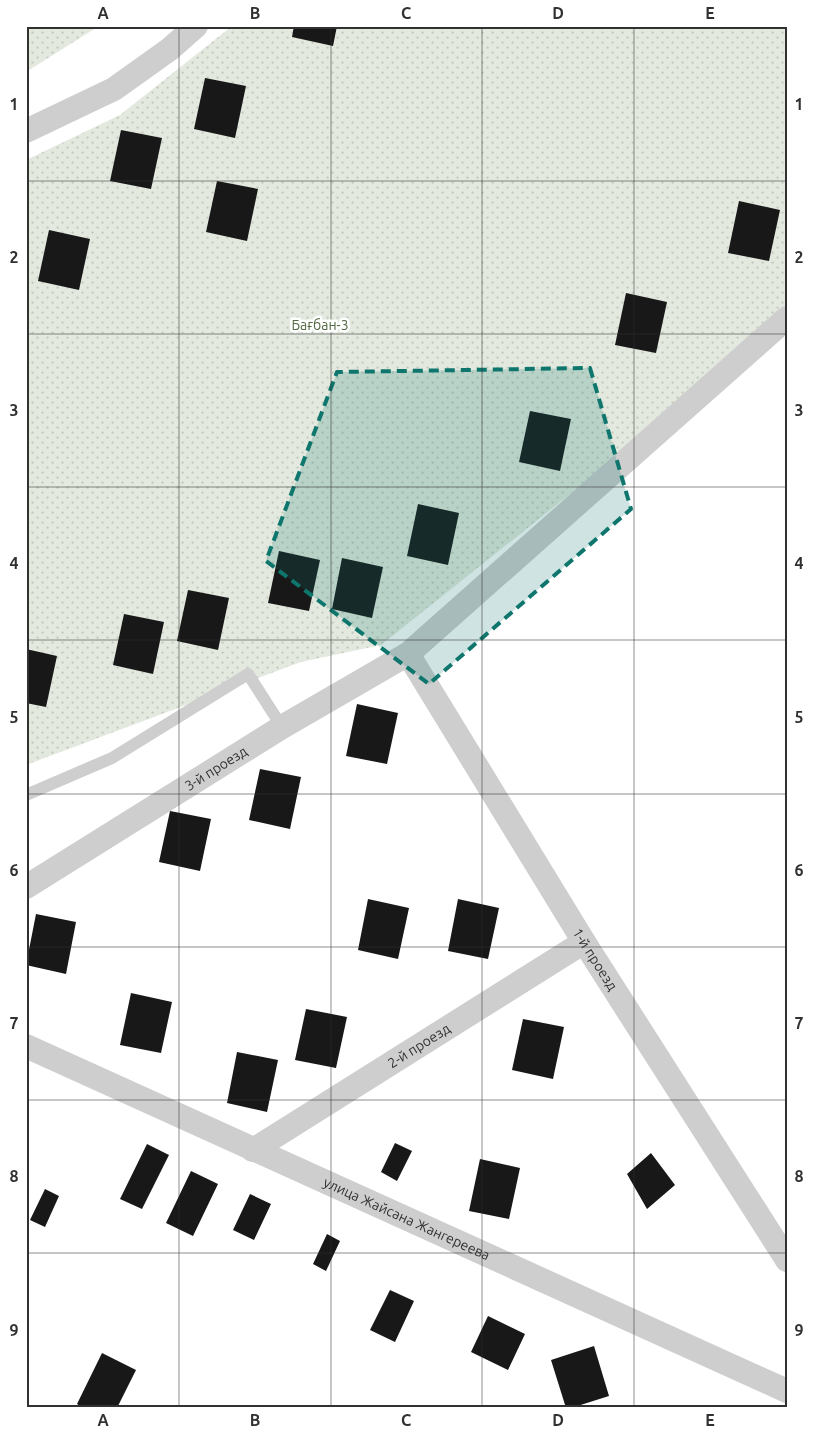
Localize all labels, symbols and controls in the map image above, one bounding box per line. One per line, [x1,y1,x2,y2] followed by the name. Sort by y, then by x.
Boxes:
[97,4,109,22] text: A
[250,4,260,22] text: B
[401,4,411,22] text: C
[552,4,564,22] text: D
[705,4,715,22] text: E
[9,95,19,113] text: 1
[794,95,804,113] text: 1
[9,248,19,266] text: 2
[794,248,804,266] text: 2
[291,317,349,333] park label: Бағбан-3
[9,401,19,419] text: 3
[794,401,804,419] text: 3
[9,554,19,572] text: 4
[794,554,804,572] text: 4
[9,708,19,726] text: 5
[794,708,804,726] text: 5
[182,743,250,794] street label: 3-й проезд
[9,861,19,879] text: 6
[794,861,804,879] text: 6
[569,925,621,993] street label: 1-й проезд
[9,1014,19,1032] text: 7
[794,1014,804,1032] text: 7
[385,1020,453,1071] street label: 2-й проезд
[9,1167,19,1185] text: 8
[794,1167,804,1185] text: 8
[321,1174,492,1263] street label: улица Жайсана Жангереева
[9,1321,19,1339] text: 9
[794,1321,804,1339] text: 9
[97,1411,109,1429] text: A
[250,1411,260,1429] text: B
[401,1411,411,1429] text: C
[552,1411,564,1429] text: D
[705,1411,715,1429] text: E

